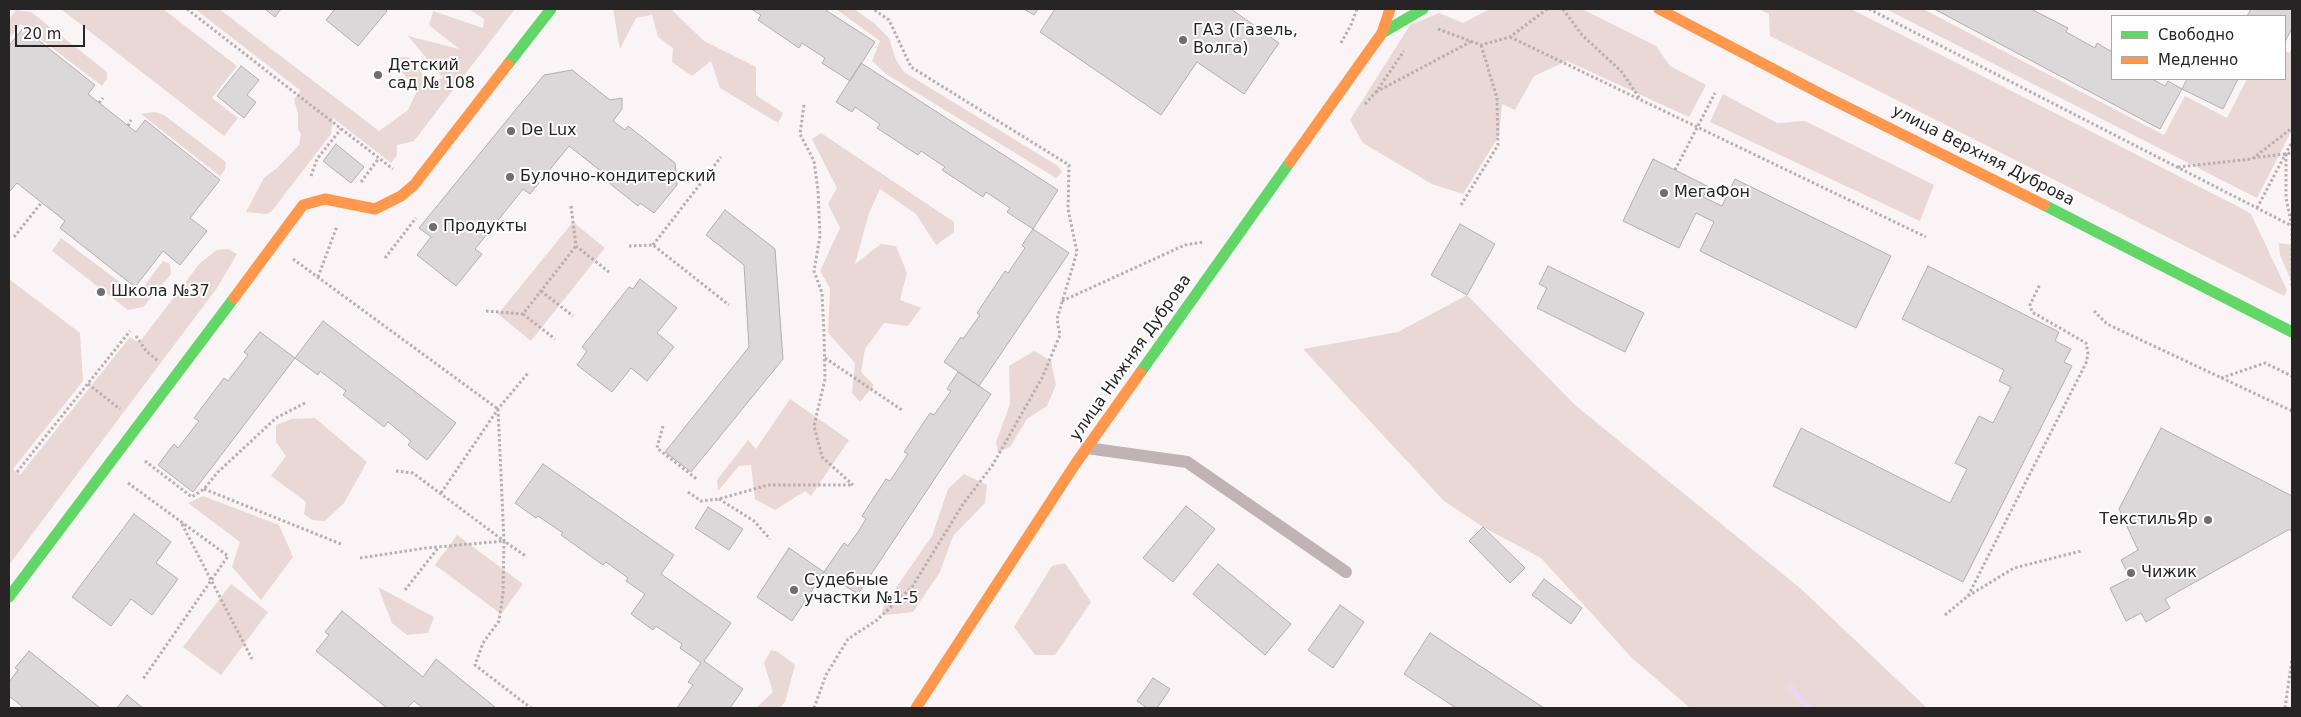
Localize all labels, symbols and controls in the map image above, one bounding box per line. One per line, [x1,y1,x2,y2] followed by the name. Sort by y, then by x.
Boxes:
[18,15,88,47] scale bar
[2111,15,2286,80] legend
[1193,21,1298,59] place label: ГАЗ (Газель, Волга)
[23,25,61,43] text: 20 m
[2158,26,2234,44] text: Свободно
[1177,34,1189,46] marker: ГАЗ (Газель, Волга)
[2158,51,2238,69] text: Медленно
[388,56,475,94] place label: Детский сад № 108
[372,69,384,81] marker: Детский сад № 108
[1889,102,2077,210] street label: улица Верхняя Дуброва
[521,121,576,141] place label: De Lux
[505,125,517,137] marker: De Lux
[520,167,716,187] place label: Булочно-кондитерский
[504,171,516,183] marker: Булочно-кондитерский
[1674,183,1750,203] place label: МегаФон
[1658,187,1670,199] marker: МегаФон
[443,217,527,237] place label: Продукты
[427,221,439,233] marker: Продукты
[1066,271,1196,445] street label: улица Нижняя Дуброва
[111,282,210,302] place label: Школа №37
[95,286,107,298] marker: Школа №37
[2099,510,2198,530] place label: ТекстильЯр
[2202,514,2214,526] marker: ТекстильЯр
[2141,563,2197,583] place label: Чижик
[2125,567,2137,579] marker: Чижик
[804,571,919,609] place label: Судебные участки №1-5
[788,584,800,596] marker: Судебные участки №1-5

